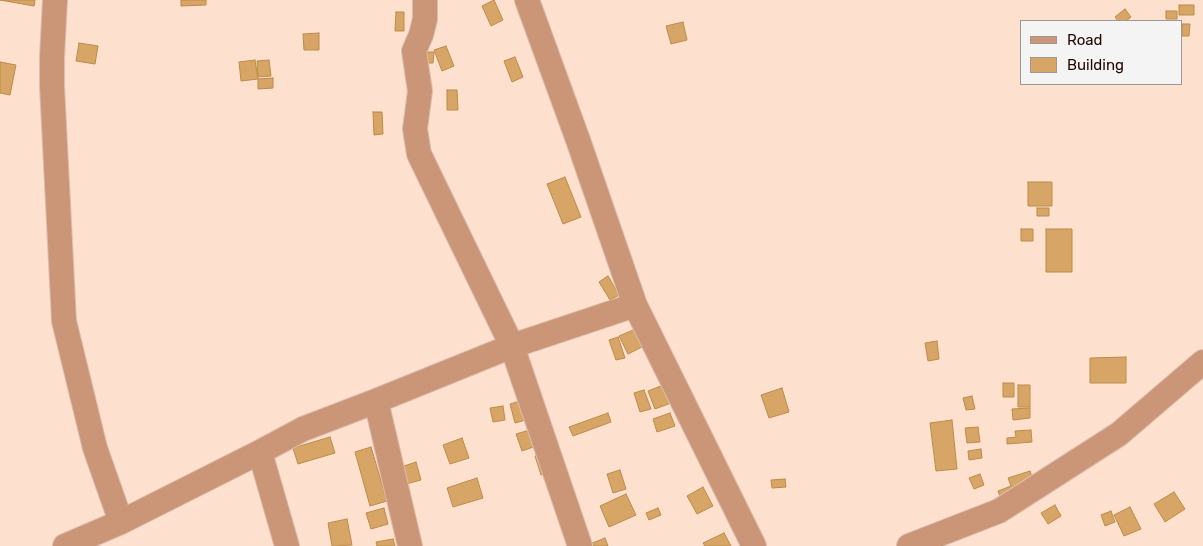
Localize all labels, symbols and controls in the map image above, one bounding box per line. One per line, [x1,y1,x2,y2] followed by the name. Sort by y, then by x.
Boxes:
[1020,20,1183,85] legend
[1067,31,1103,49] text: Road
[1067,56,1124,74] text: Building

